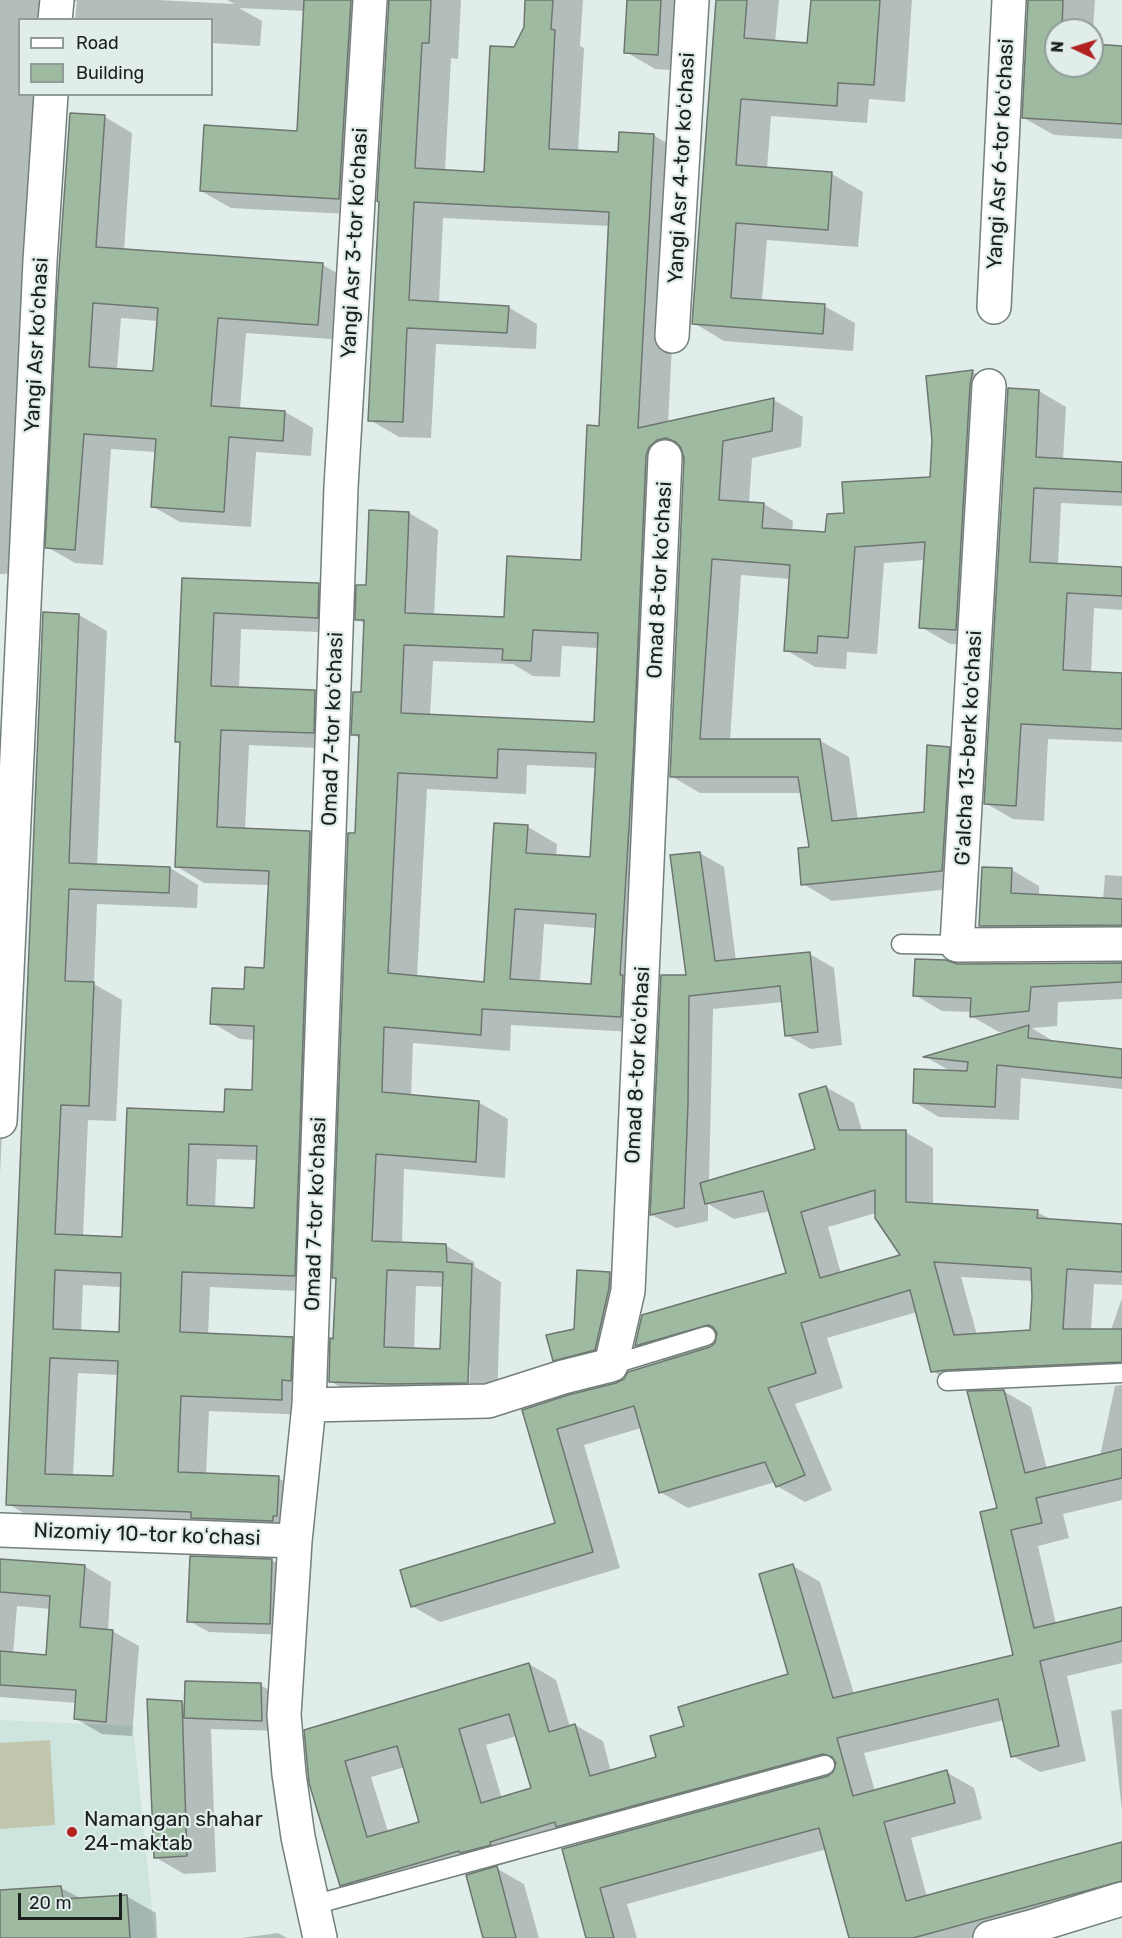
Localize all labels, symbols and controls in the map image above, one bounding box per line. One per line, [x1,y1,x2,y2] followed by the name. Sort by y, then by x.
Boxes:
[18,18,213,96] legend
[1044,18,1104,78] north arrow
[76,32,119,54] text: Road
[982,38,1020,270] street label: Yangi Asr 6-tor koʻchasi
[1048,40,1067,53] text: N
[663,52,701,284] street label: Yangi Asr 4-tor koʻchasi
[76,62,144,84] text: Building
[336,127,374,359] street label: Yangi Asr 3-tor koʻchasi
[20,257,54,433] street label: Yangi Asr koʻchasi
[642,481,678,679] street label: Omad 8-tor koʻchasi
[950,630,988,866] street label: Gʻalcha 13-berk koʻchasi
[317,632,349,826] street label: Omad 7-tor koʻchasi
[620,966,656,1164] street label: Omad 8-tor koʻchasi
[300,1117,332,1311] street label: Omad 7-tor koʻchasi
[33,1518,261,1552] street label: Nizomiy 10-tor koʻchasi
[84,1807,263,1857] place label: Namangan shahar 24-maktab
[65,1825,79,1839] marker: Namangan shahar 24-maktab
[21,1881,124,1919] scale bar
[29,1892,71,1914] text: 20 m

